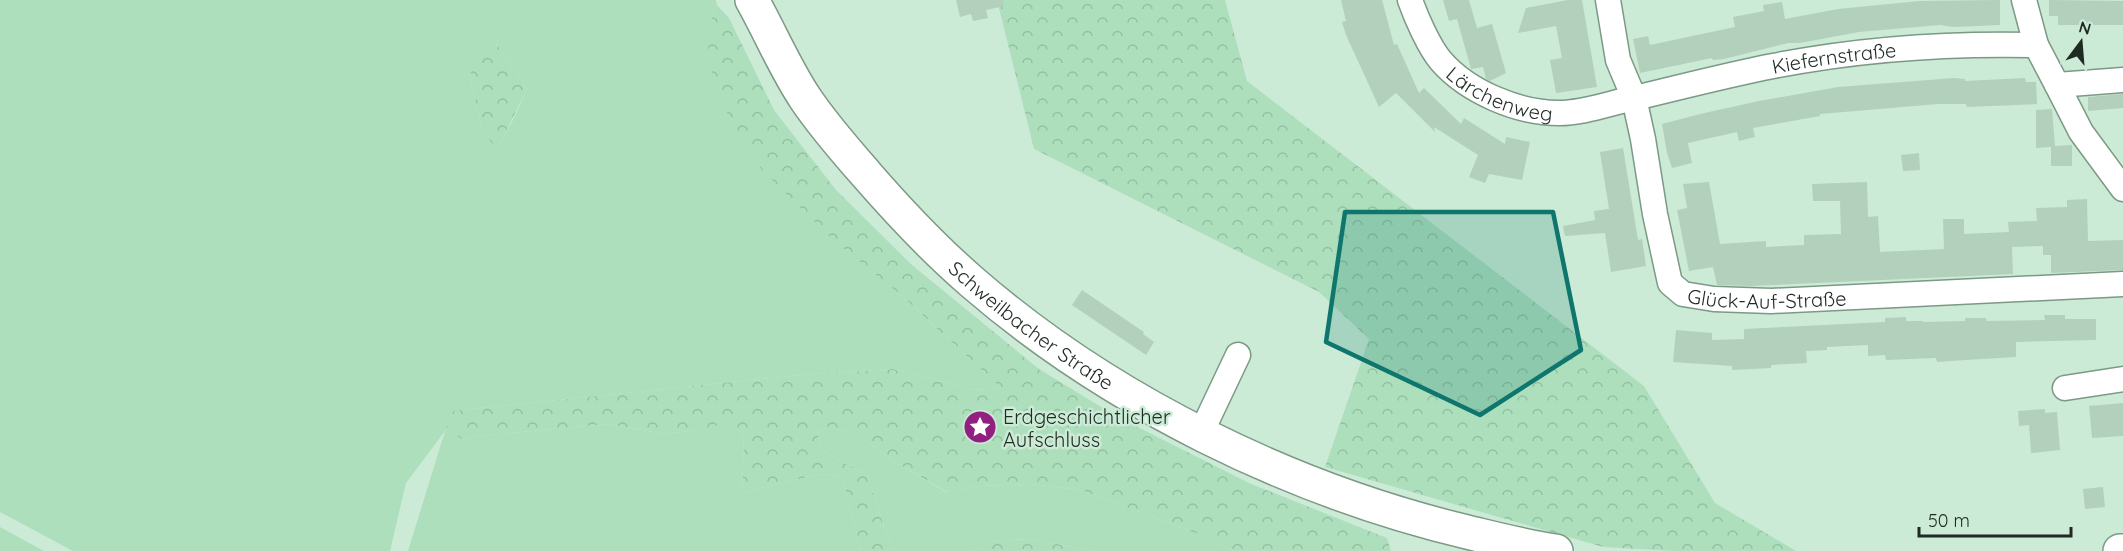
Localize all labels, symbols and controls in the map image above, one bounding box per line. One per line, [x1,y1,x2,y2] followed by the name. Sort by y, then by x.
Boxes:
[2051,12,2111,72] north arrow
[2077,16,2094,39] text: N
[1770,37,1897,78] street label: Kiefernstraße
[1442,61,1554,125] street label: Lärchenweg
[944,255,1119,395] street label: Schweilbacher Straße
[1686,282,1847,314] street label: Glück-Auf-Straße
[1003,404,1171,452] place label: Erdgeschichtlicher Aufschluss
[962,409,998,445] place icon: Erdgeschichtlicher Aufschluss
[1919,500,2070,538] scale bar
[1928,509,1970,532] text: 50 m

